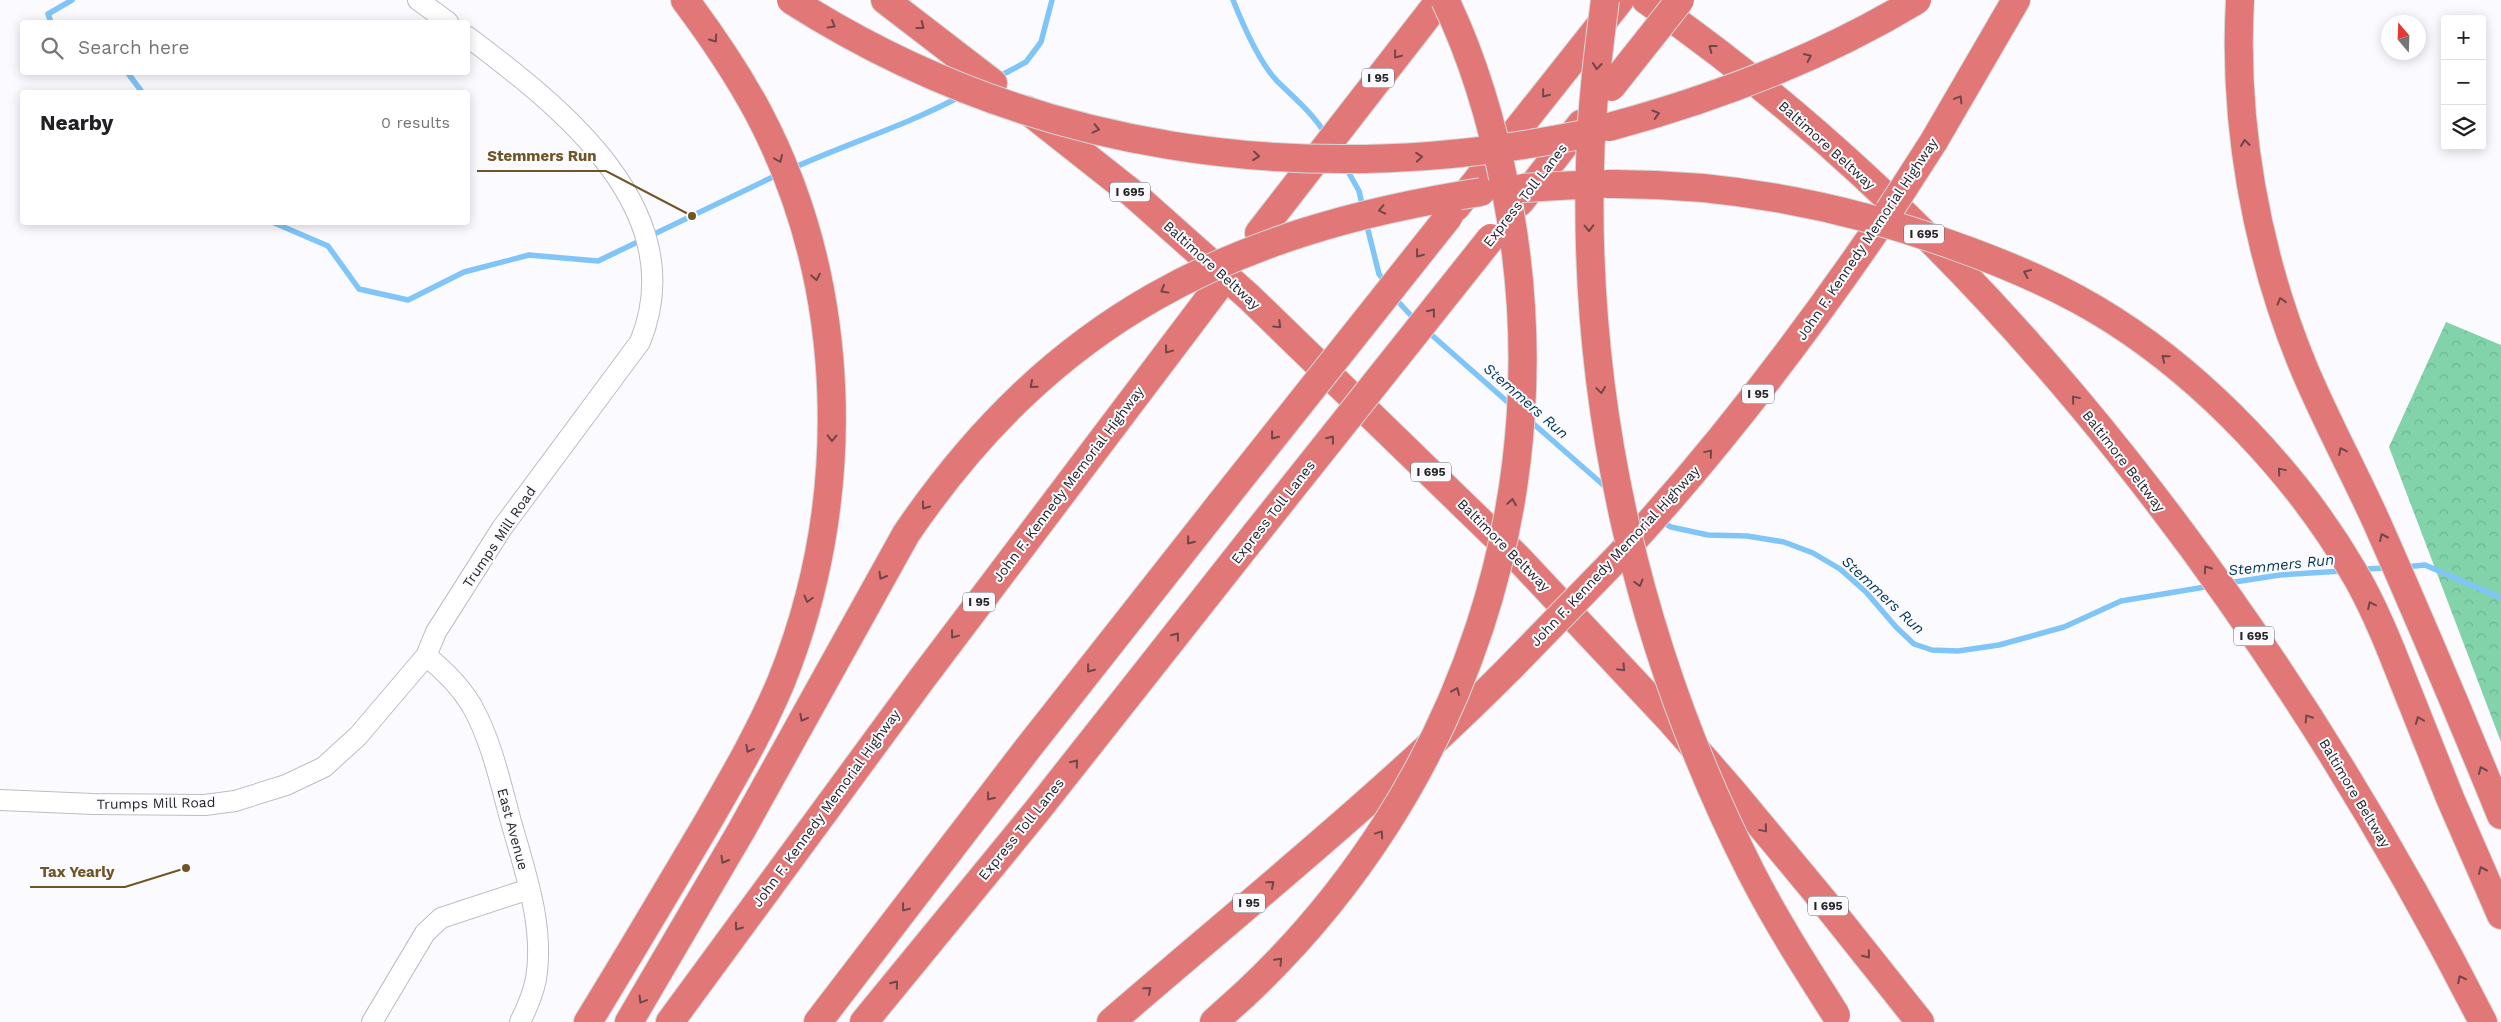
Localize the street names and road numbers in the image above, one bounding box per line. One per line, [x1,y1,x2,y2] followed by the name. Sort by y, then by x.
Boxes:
[1362,68,1394,88] road number: I 95
[1776,98,1879,193] street label: Baltimore Beltway
[1793,134,1941,343] street label: John F. Kennedy Memorial Highway
[1480,140,1570,250] street label: Express Toll Lanes
[1110,182,1150,202] road number: I 695
[1161,218,1264,313] street label: Baltimore Beltway
[1904,224,1944,243] road number: I 695
[989,383,1147,585] street label: John F. Kennedy Memorial Highway
[1742,384,1774,404] road number: I 95
[2079,407,2169,515] street label: Baltimore Beltway
[1228,457,1318,567] street label: Express Toll Lanes
[1411,462,1451,482] road number: I 695
[1527,462,1703,649] street label: John F. Kennedy Memorial Highway
[459,483,539,591] street label: Trumps Mill Road
[1454,495,1554,595] street label: Baltimore Beltway
[963,592,995,612] road number: I 95
[2234,626,2274,646] road number: I 695
[749,706,904,910] street label: John F. Kennedy Memorial Highway
[2316,736,2394,851] street label: Baltimore Beltway
[975,775,1067,883] street label: Express Toll Lanes
[494,786,532,872] street label: East Avenue
[96,794,216,812] street label: Trumps Mill Road
[1233,894,1265,912] road number: I 95
[1808,896,1848,916] road number: I 695

